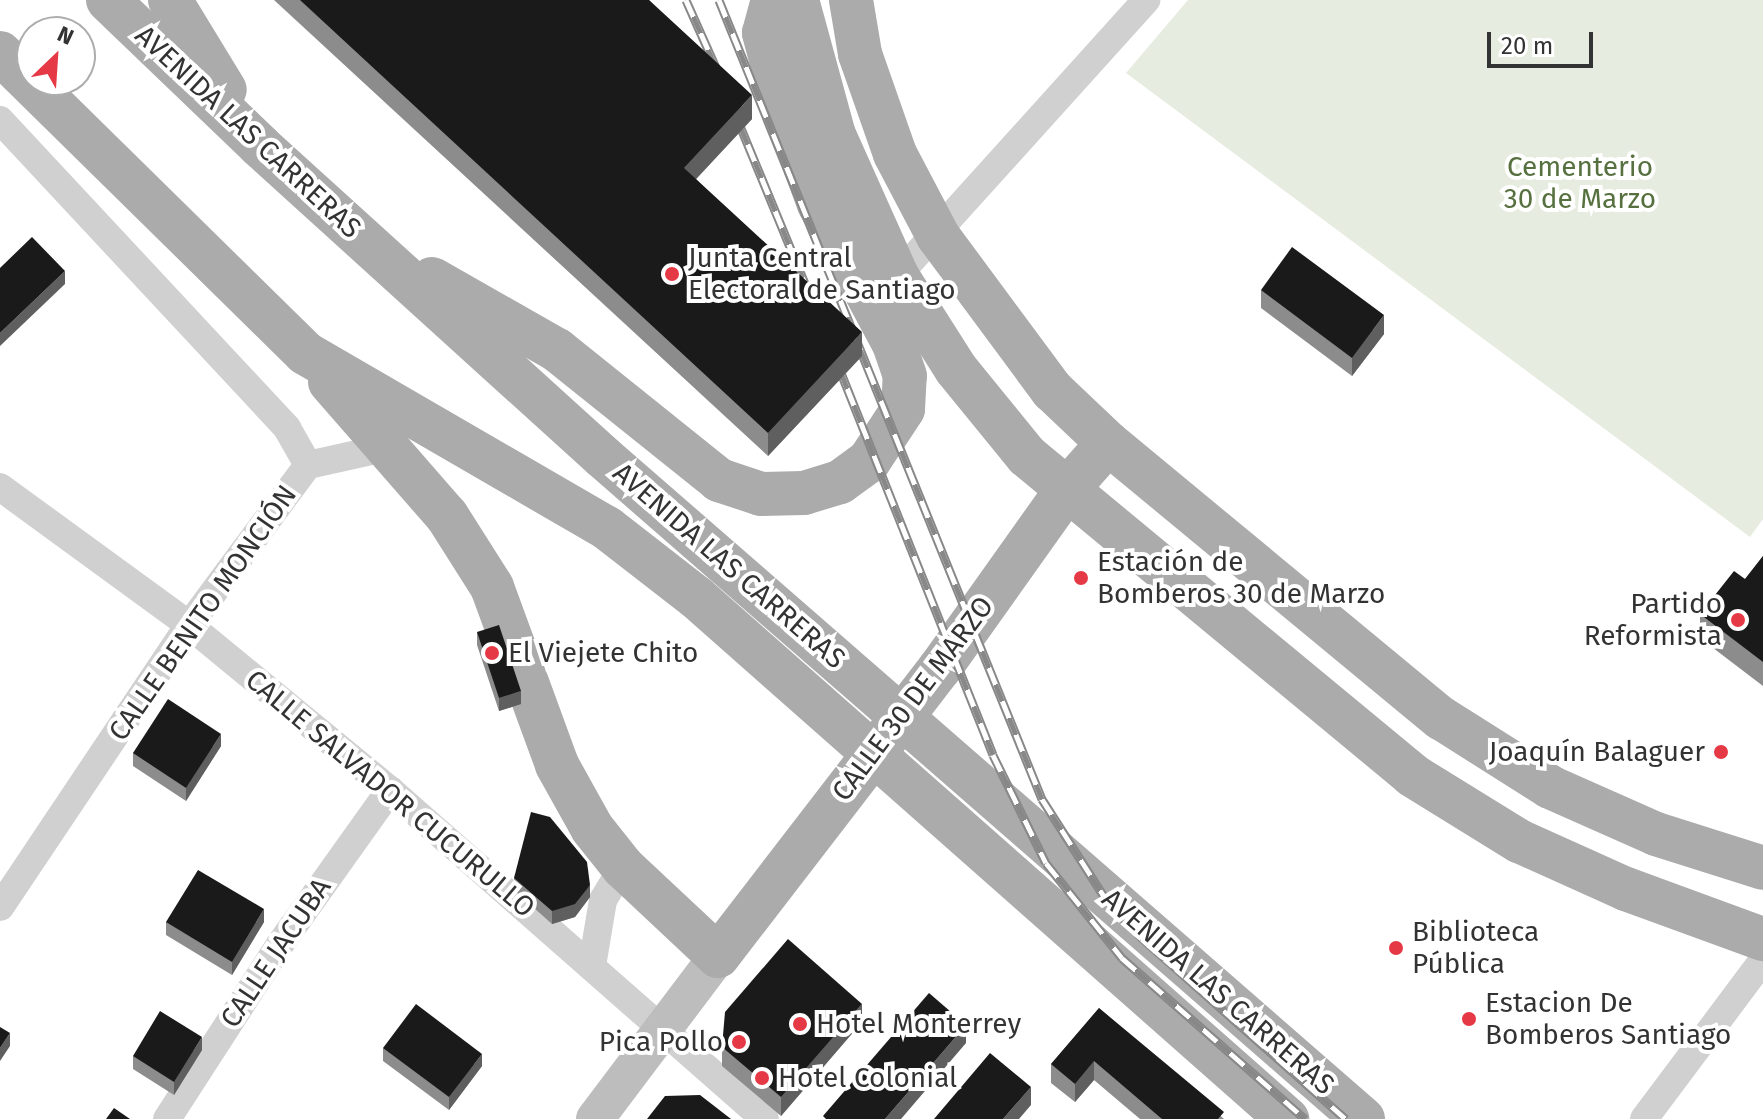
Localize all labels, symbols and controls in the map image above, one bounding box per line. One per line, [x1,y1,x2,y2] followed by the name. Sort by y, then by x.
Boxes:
[16,16,96,96] north arrow
[1491,16,1597,66] scale bar
[128,19,368,245] street label: AVENIDA LAS CARRERAS
[53,20,78,51] text: N
[1501,32,1553,60] text: 20 m
[1504,150,1656,216] park label: Cementerio 30 de Marzo
[688,241,956,307] place label: Junta Central Electoral de Santiago
[663,265,681,283] marker: Junta Central Electoral de Santiago
[606,456,852,676] street label: AVENIDA LAS CARRERAS
[102,479,304,747] street label: CALLE BENITO MONCIÓN
[1097,545,1385,611] place label: Estación de Bomberos 30 de Marzo
[1072,569,1090,587] marker: Estación de Bomberos 30 de Marzo
[1584,587,1722,653] place label: Partido Reformista
[825,590,1001,808] street label: CALLE 30 DE MARZO
[1729,611,1747,629] marker: Partido Reformista
[508,636,698,670] place label: El Viejete Chito
[483,644,501,662] marker: El Viejete Chito
[239,663,541,925] street label: CALLE SALVADOR CUCURULLO
[1489,735,1705,769] place label: Joaquín Balaguer
[1712,743,1730,761] marker: Joaquín Balaguer
[214,872,338,1034] street label: CALLE JACUBA
[1095,882,1341,1102] street label: AVENIDA LAS CARRERAS
[1412,915,1539,981] place label: Biblioteca Pública
[1387,939,1405,957] marker: Biblioteca Pública
[1485,986,1731,1052] place label: Estacion De Bomberos Santiago
[816,1007,1021,1041] place label: Hotel Monterrey
[1460,1010,1478,1028] marker: Estacion De Bomberos Santiago
[791,1015,809,1033] marker: Hotel Monterrey
[599,1025,723,1059] place label: Pica Pollo
[730,1033,748,1051] marker: Pica Pollo
[778,1061,957,1095] place label: Hotel Colonial
[753,1069,771,1087] marker: Hotel Colonial

